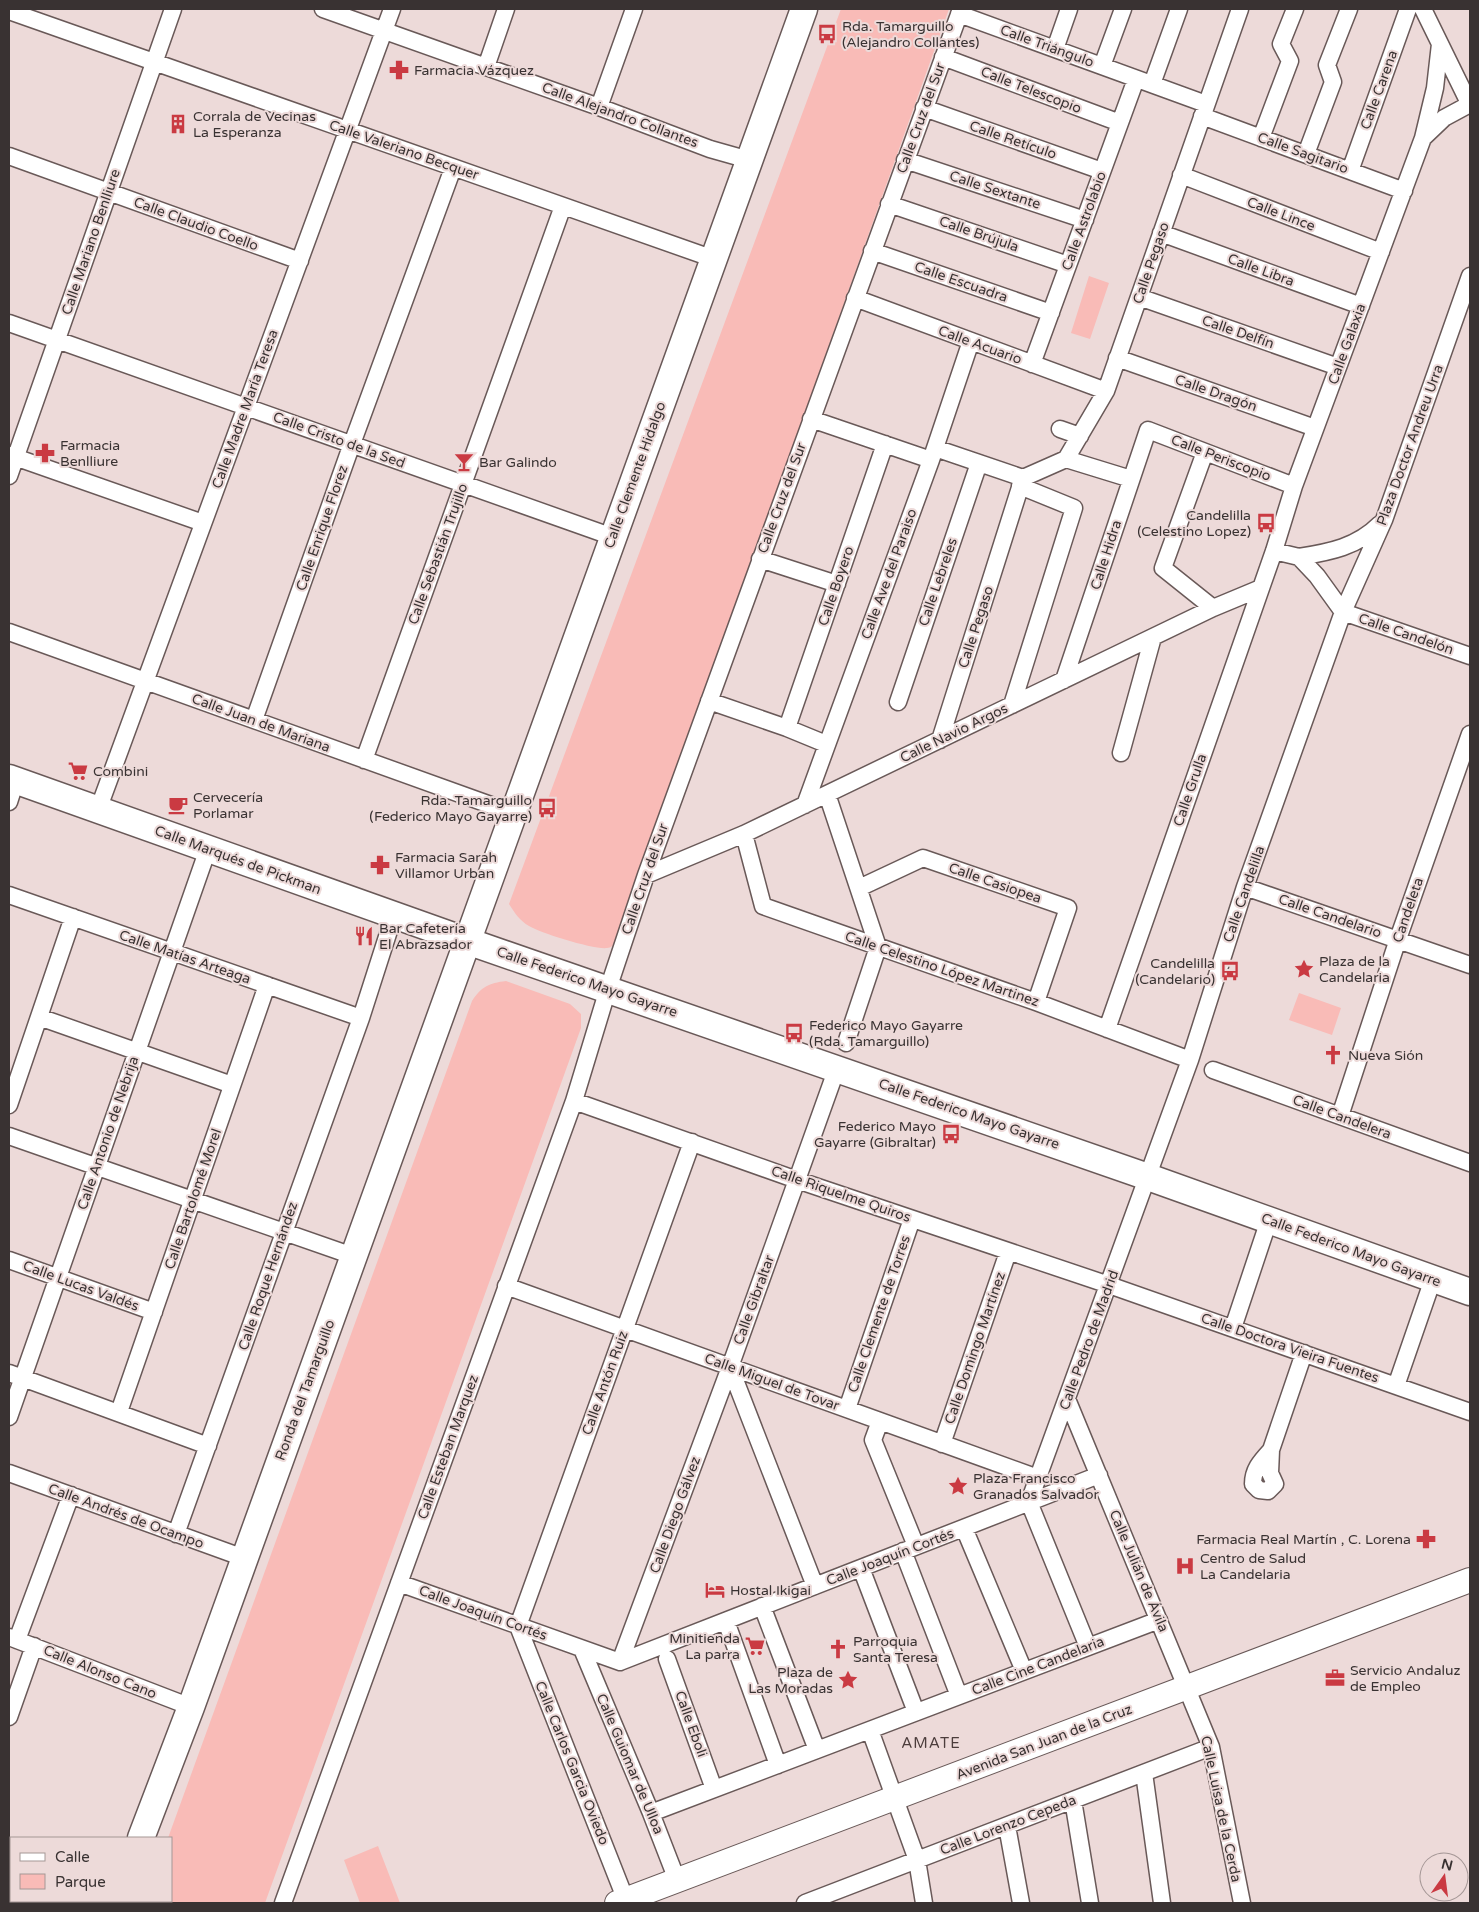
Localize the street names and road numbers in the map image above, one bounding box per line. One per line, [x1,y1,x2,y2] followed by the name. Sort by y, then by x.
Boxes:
[998,21,1096,71] street label: Calle Triángulo
[1357,48,1401,132] street label: Calle Carena
[893,60,949,176] street label: Calle Cruz del Sur
[978,63,1084,117] street label: Calle Telescopio
[540,79,701,151] street label: Calle Alejandro Collantes
[327,116,482,184] street label: Calle Valeriano Becquer
[967,117,1059,163] street label: Calle Retículo
[1255,129,1351,177] street label: Calle Sagitario
[58,167,124,317] street label: Calle Mariano Benlliure
[947,167,1043,213] street label: Calle Sextante
[1058,169,1110,273] street label: Calle Astrolabio
[1245,193,1318,235] street label: Calle Lince
[131,194,261,254] street label: Calle Claudio Coello
[937,212,1021,256] street label: Calle Brújula
[1129,220,1173,306] street label: Calle Pegaso
[1225,250,1297,290] street label: Calle Libra
[912,258,1010,306] street label: Calle Escuadra
[1324,301,1370,387] street label: Calle Galaxia
[1200,312,1276,352] street label: Calle Delfín
[936,322,1024,368] street label: Calle Acuario
[208,327,282,491] street label: Calle Madre María Teresa
[1373,362,1447,528] street label: Plaza Doctor Andreu Urra
[1173,371,1259,415] street label: Calle Dragón
[601,399,669,551] street label: Calle Clemente Hidalgo
[271,408,407,472] street label: Calle Cristo de la Sed
[1169,431,1273,485] street label: Calle Periscopio
[754,440,810,556] street label: Calle Cruz del Sur
[293,463,351,593] street label: Calle Enrique Florez
[405,481,471,627] street label: Calle Sebastián Trujillo
[857,506,921,642] street label: Calle Ave del Paraiso
[1087,518,1125,592] street label: Calle Hidra
[915,535,961,628] street label: Calle Lebreles
[814,544,858,628] street label: Calle Boyero
[955,584,997,670] street label: Calle Pegaso
[1356,610,1456,658] street label: Calle Candelón
[189,690,333,756] street label: Calle Juan de Mariana
[897,699,1011,766] street label: Calle Navio Argos
[1170,752,1210,828] street label: Calle Grulla
[618,821,672,937] street label: Calle Cruz del Sur
[152,822,324,898] street label: Calle Marqués de Pickman
[1220,844,1268,944] street label: Calle Candelilla
[946,859,1044,907] street label: Calle Casiopea
[1389,875,1427,945] street label: Candeleta
[1276,890,1384,942] street label: Calle Candelario
[117,927,253,987] street label: Calle Matías Arteaga
[843,928,1041,1010] street label: Calle Celestino López Martinez
[494,943,680,1021] street label: Calle Federico Mayo Gayarre
[74,1054,142,1212] street label: Calle Antonio de Nebrija
[876,1075,1062,1153] street label: Calle Federico Mayo Gayarre
[1290,1091,1394,1143] street label: Calle Candelera
[161,1126,225,1272] street label: Calle Bartolomé Morel
[769,1162,913,1226] street label: Calle Riquelme Quiros
[235,1200,301,1352] street label: Calle Roque Hernández
[1259,1210,1443,1291] street label: Calle Federico Mayo Gayarre
[844,1233,914,1395] street label: Calle Clemente de Torres
[730,1252,778,1347] street label: Calle Gibraltar
[21,1257,142,1315] street label: Calle Lucas Valdés
[1056,1268,1122,1412] street label: Calle Pedro de Madrid
[941,1270,1009,1426] street label: Calle Domingo Martínez
[1199,1310,1381,1387] street label: Calle Doctora Vieira Fuentes
[272,1317,338,1463] street label: Ronda del Tamarguillo
[578,1329,632,1437] street label: Calle Antón Ruiz
[702,1350,842,1415] street label: Calle Miguel de Tovar
[414,1372,482,1522] street label: Calle Esteban Marquez
[646,1454,704,1576] street label: Calle Diego Gálvez
[46,1480,206,1552] street label: Calle Andrés de Ocampo
[1106,1507,1172,1635] street label: Calle Julián de Ávila
[824,1525,956,1589] street label: Calle Joaquín Cortés
[417,1582,550,1644] street label: Calle Joaquín Cortés
[969,1633,1107,1699] street label: Calle Cine Candelaria
[41,1642,159,1702] street label: Calle Alonso Cano
[531,1679,613,1847] street label: Calle Carlos Garcia Oviedo
[671,1688,711,1760] street label: Calle Eboli
[593,1691,667,1837] street label: Calle Guiomar de Ulloa
[954,1701,1134,1783] street label: Avenida San Juan de la Cruz
[1197,1734,1245,1884] street label: Calle Luisa de la Cerda
[938,1791,1078,1859] street label: Calle Lorenzo Cepeda

